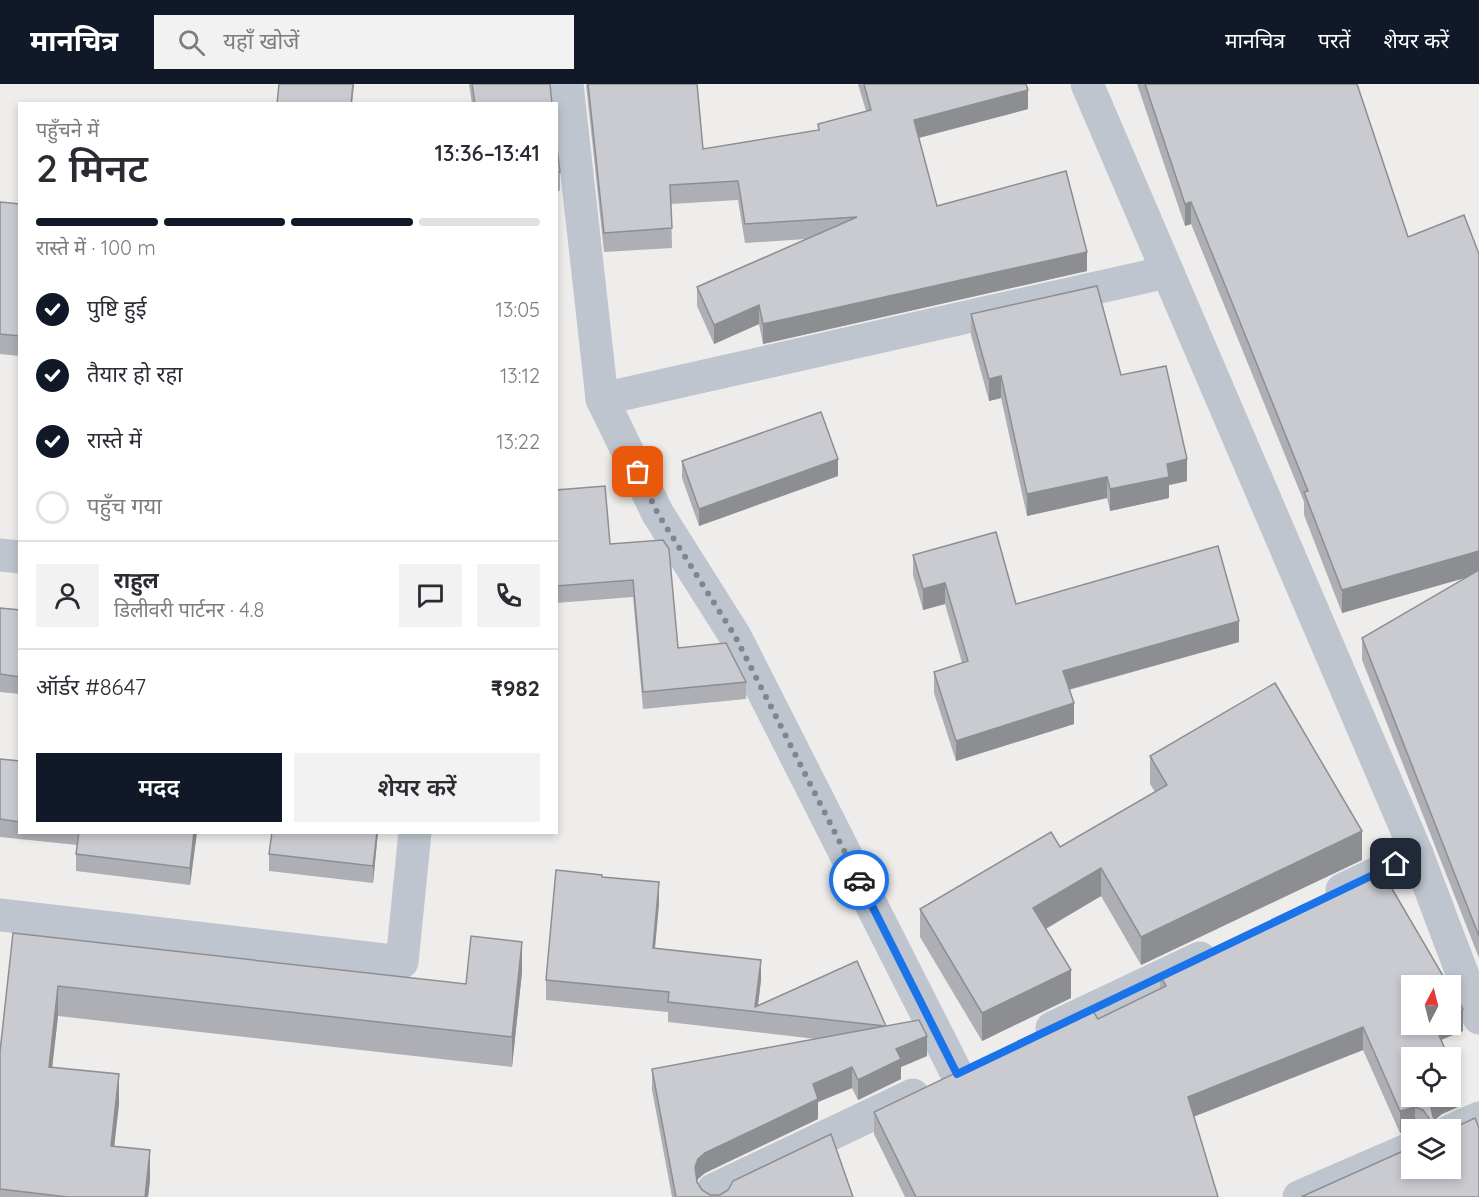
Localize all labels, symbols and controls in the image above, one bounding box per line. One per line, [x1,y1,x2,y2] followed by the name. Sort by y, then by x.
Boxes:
[154,15,574,69] search box
[30,23,118,58] text: मानचित्र
[175,26,208,59] icon: search
[223,27,299,55] text: यहाँ खोजें
[1225,27,1285,53] text: मानचित्र
[1318,27,1351,53] text: परतें
[1384,27,1449,53] text: शेयर करें
[36,117,99,142] text: पहुँचने में
[434,139,540,167] text: 13:36–13:41
[36,143,148,192] text: 2 मिनट
[36,235,156,260] text: रास्ते में · 100 m
[36,293,69,326] icon: check
[87,294,147,322] text: पुष्टि हुई
[496,297,540,322] text: 13:05
[36,359,69,392] icon: check
[87,360,183,388] text: तैयार हो रहा
[500,363,540,388] text: 13:12
[36,425,69,458] icon: check
[87,426,142,454] text: रास्ते में
[496,429,540,454] text: 13:22
[612,446,663,497] pin
[621,455,654,488] icon: bag
[87,492,162,520] text: पहुँच गया
[36,564,99,627] button: person
[399,564,462,627] button: chat
[477,564,540,627] button: phone
[114,566,159,594] text: राहुल
[114,597,264,622] text: डिलीवरी पार्टनर · 4.8
[36,673,146,701] text: ऑर्डर #8647
[491,674,540,702] text: ₹982
[36,753,282,822] button: मदद
[294,753,540,822] button: शेयर करें
[1370,838,1421,889] pin
[1379,847,1412,880] icon: home
[829,850,889,910] courier
[843,864,876,897] icon: car
[1401,975,1461,1035] north arrow
[1401,975,1461,1179] map controls
[1401,1047,1461,1107] button: locate
[1401,1119,1461,1179] button: layers

